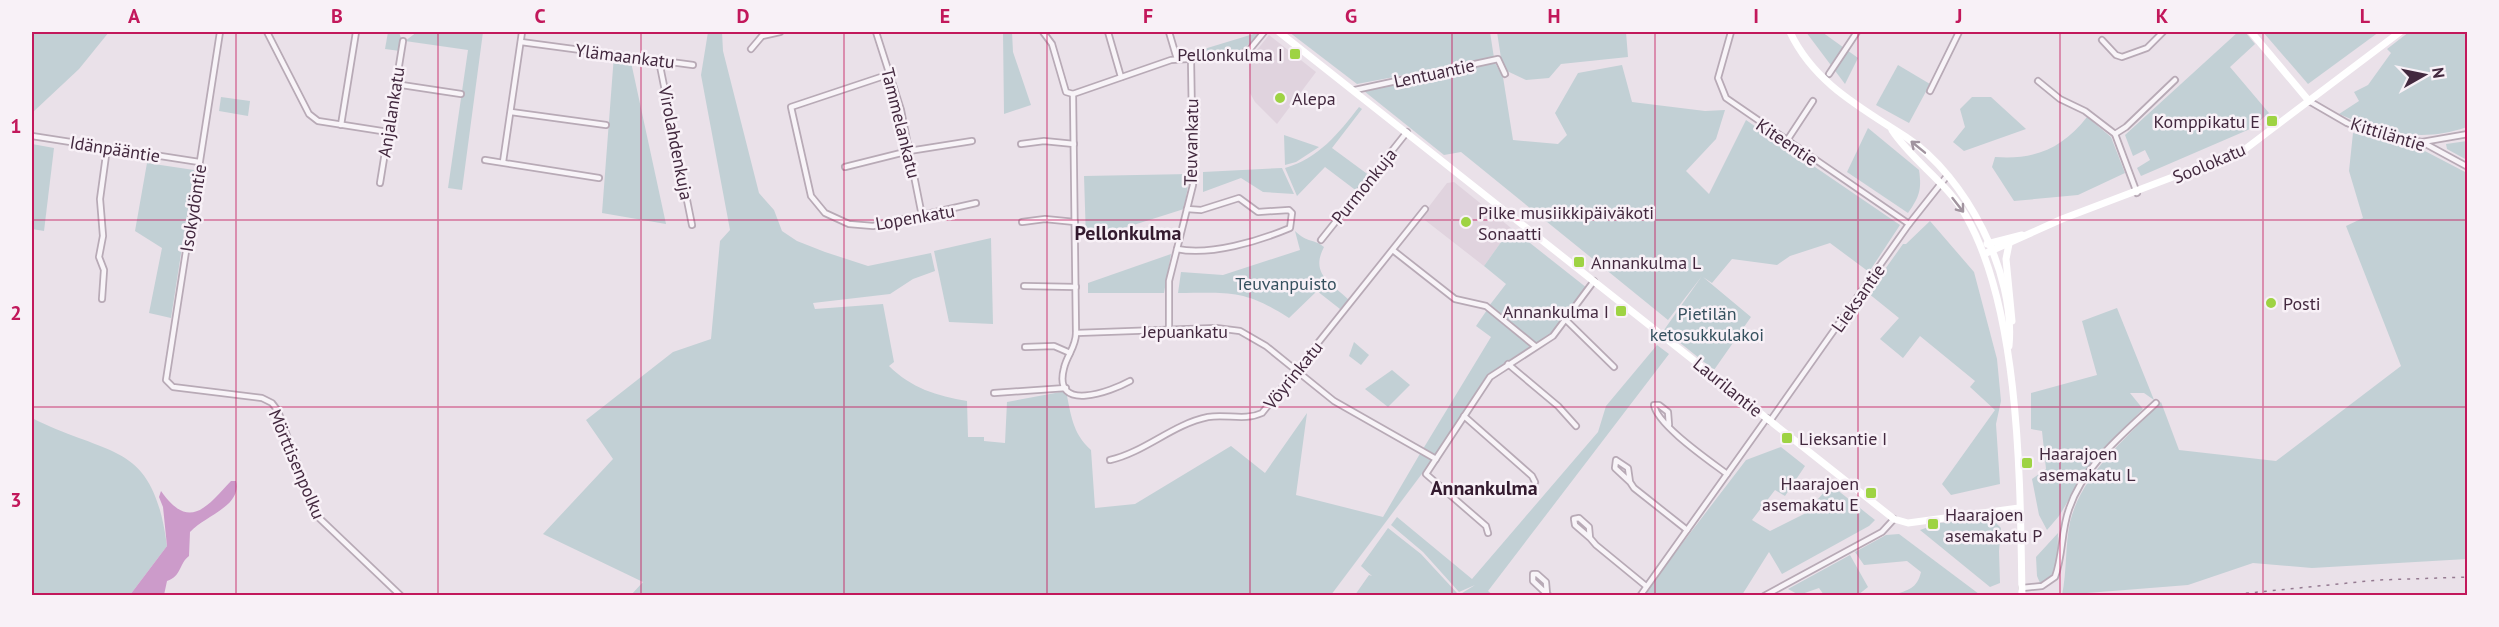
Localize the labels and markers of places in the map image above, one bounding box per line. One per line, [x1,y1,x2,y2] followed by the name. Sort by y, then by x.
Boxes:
[1177,43,1283,66] place label: Pellonkulma I
[1288,47,1302,61] marker: Pellonkulma I
[1292,87,1336,110] place label: Alepa
[1273,91,1287,105] marker: Alepa
[2154,110,2260,133] place label: Komppikatu E
[2265,114,2279,128] marker: Komppikatu E
[1478,201,1654,245] place label: Pilke musiikkipäiväkoti Sonaatti
[1459,215,1473,229] marker: Pilke musiikkipäiväkoti Sonaatti
[1591,251,1701,274] place label: Annankulma L
[1572,255,1586,269] marker: Annankulma L
[2283,292,2321,315] place label: Posti
[2264,296,2278,310] marker: Posti
[1503,300,1609,323] place label: Annankulma I
[1614,304,1628,318] marker: Annankulma I
[1799,427,1887,450] place label: Lieksantie I
[1780,431,1794,445] marker: Lieksantie I
[2039,442,2136,486] place label: Haarajoen asemakatu L
[2020,456,2034,470] marker: Haarajoen asemakatu L
[1762,472,1859,516] place label: Haarajoen asemakatu E
[1864,486,1878,500] marker: Haarajoen asemakatu E
[1945,503,2042,547] place label: Haarajoen asemakatu P
[1926,517,1940,531] marker: Haarajoen asemakatu P

